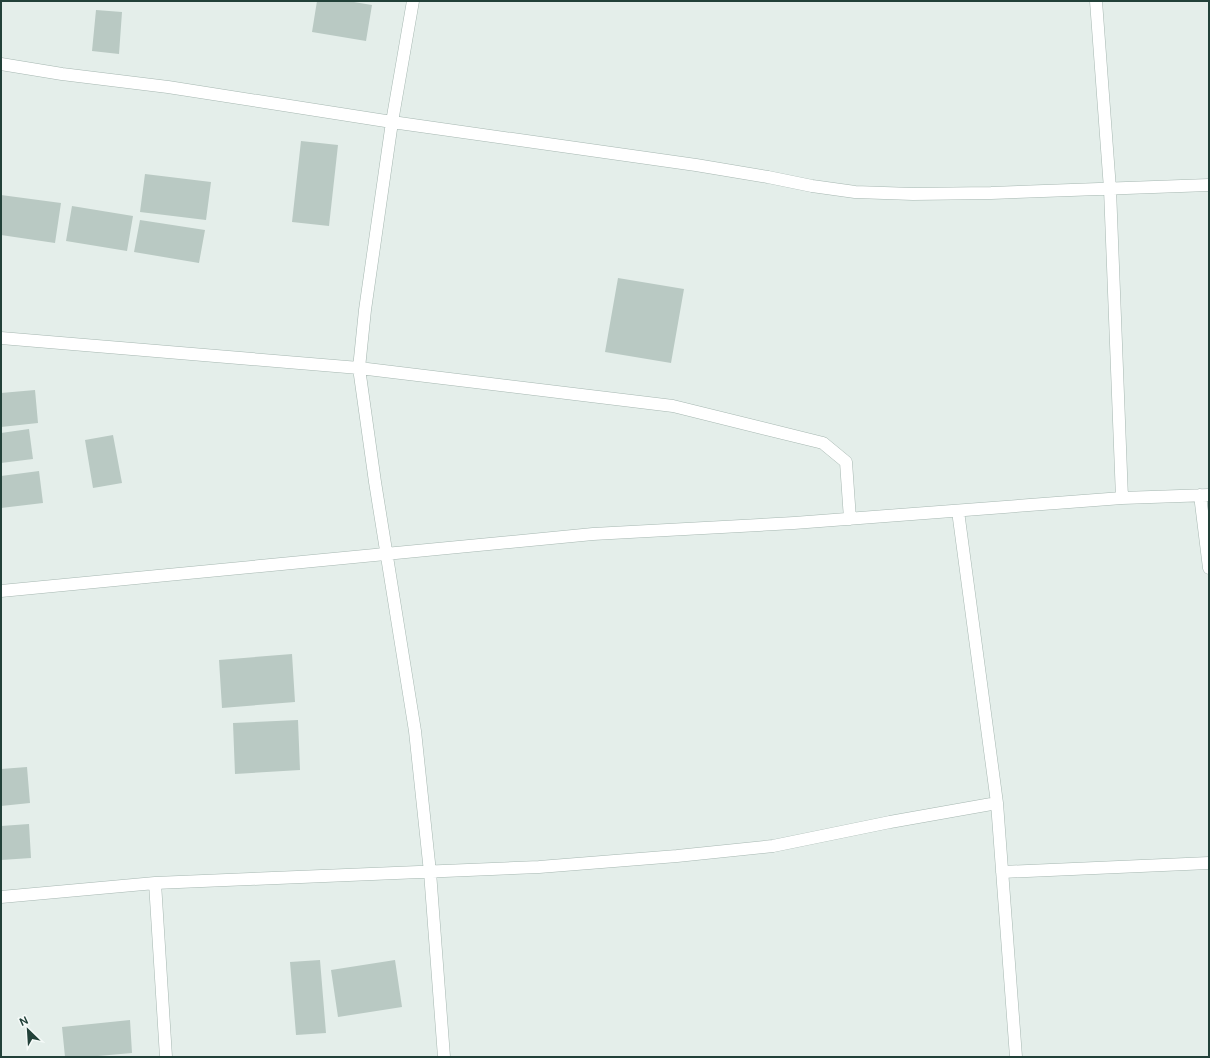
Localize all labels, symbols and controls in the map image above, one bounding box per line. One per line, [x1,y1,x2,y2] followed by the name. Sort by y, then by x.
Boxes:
[8,1010,48,1050] north arrow
[17,1013,30,1029] text: N

